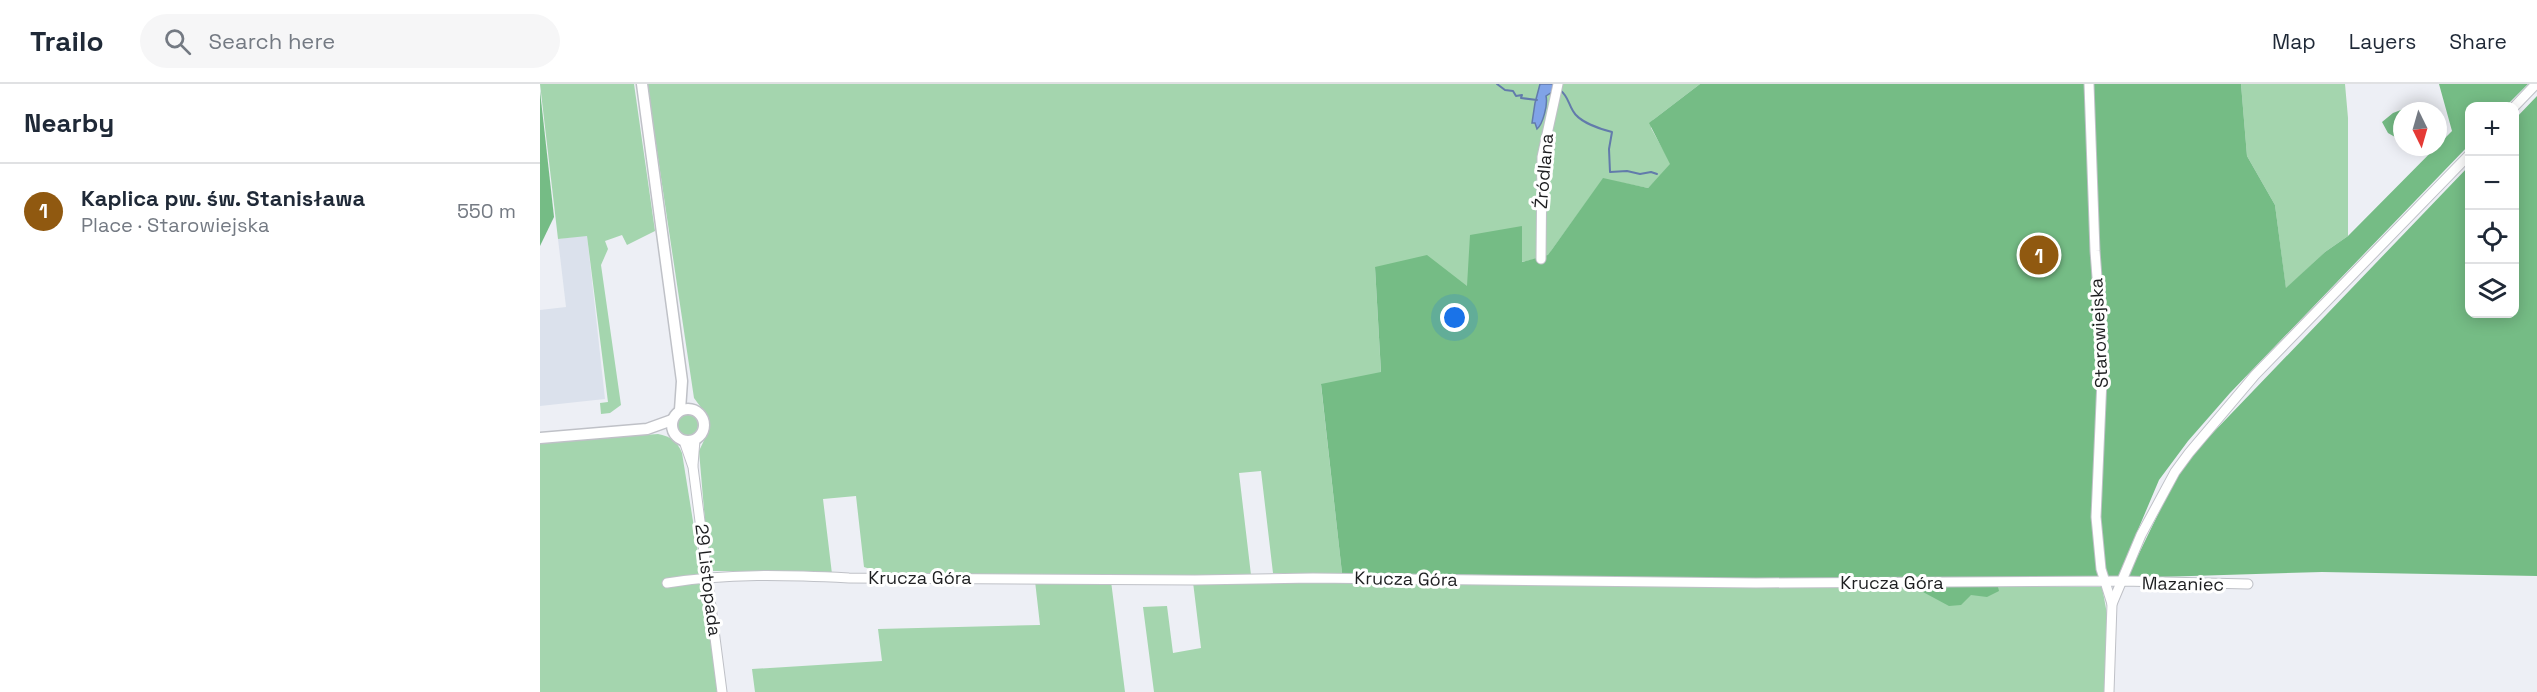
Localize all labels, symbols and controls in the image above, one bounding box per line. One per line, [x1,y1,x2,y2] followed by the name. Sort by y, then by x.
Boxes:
[140,14,560,68] search box
[30,23,104,59] text: Trailo
[161,25,194,58] icon: search
[209,27,335,55] text: Search here
[2272,28,2316,55] text: Map
[2349,28,2416,55] text: Layers
[2449,28,2507,55] text: Share
[2393,102,2447,156] north arrow
[2465,102,2519,318] map controls
[2465,102,2519,156] button: +
[24,106,114,140] text: Nearby
[1529,132,1558,210] street label: Źródlana
[2465,156,2519,210] button: −
[81,184,365,212] text: Kaplica pw. św. Stanisława
[39,198,48,224] text: 1
[457,198,516,224] text: 550 m
[2465,210,2519,264] button: locate
[81,212,269,238] text: Place · Starowiejska
[2020,232,2058,278] pin: 1
[2465,264,2519,318] button: layers
[2084,277,2113,389] street label: Starowiejska
[1440,303,1469,332] your location
[690,523,727,637] street label: 29 Listopada
[868,566,972,589] street label: Krucza Góra
[1354,566,1458,591] street label: Krucza Góra
[1840,571,1944,594] street label: Krucza Góra
[2142,571,2224,596] street label: Mazaniec

